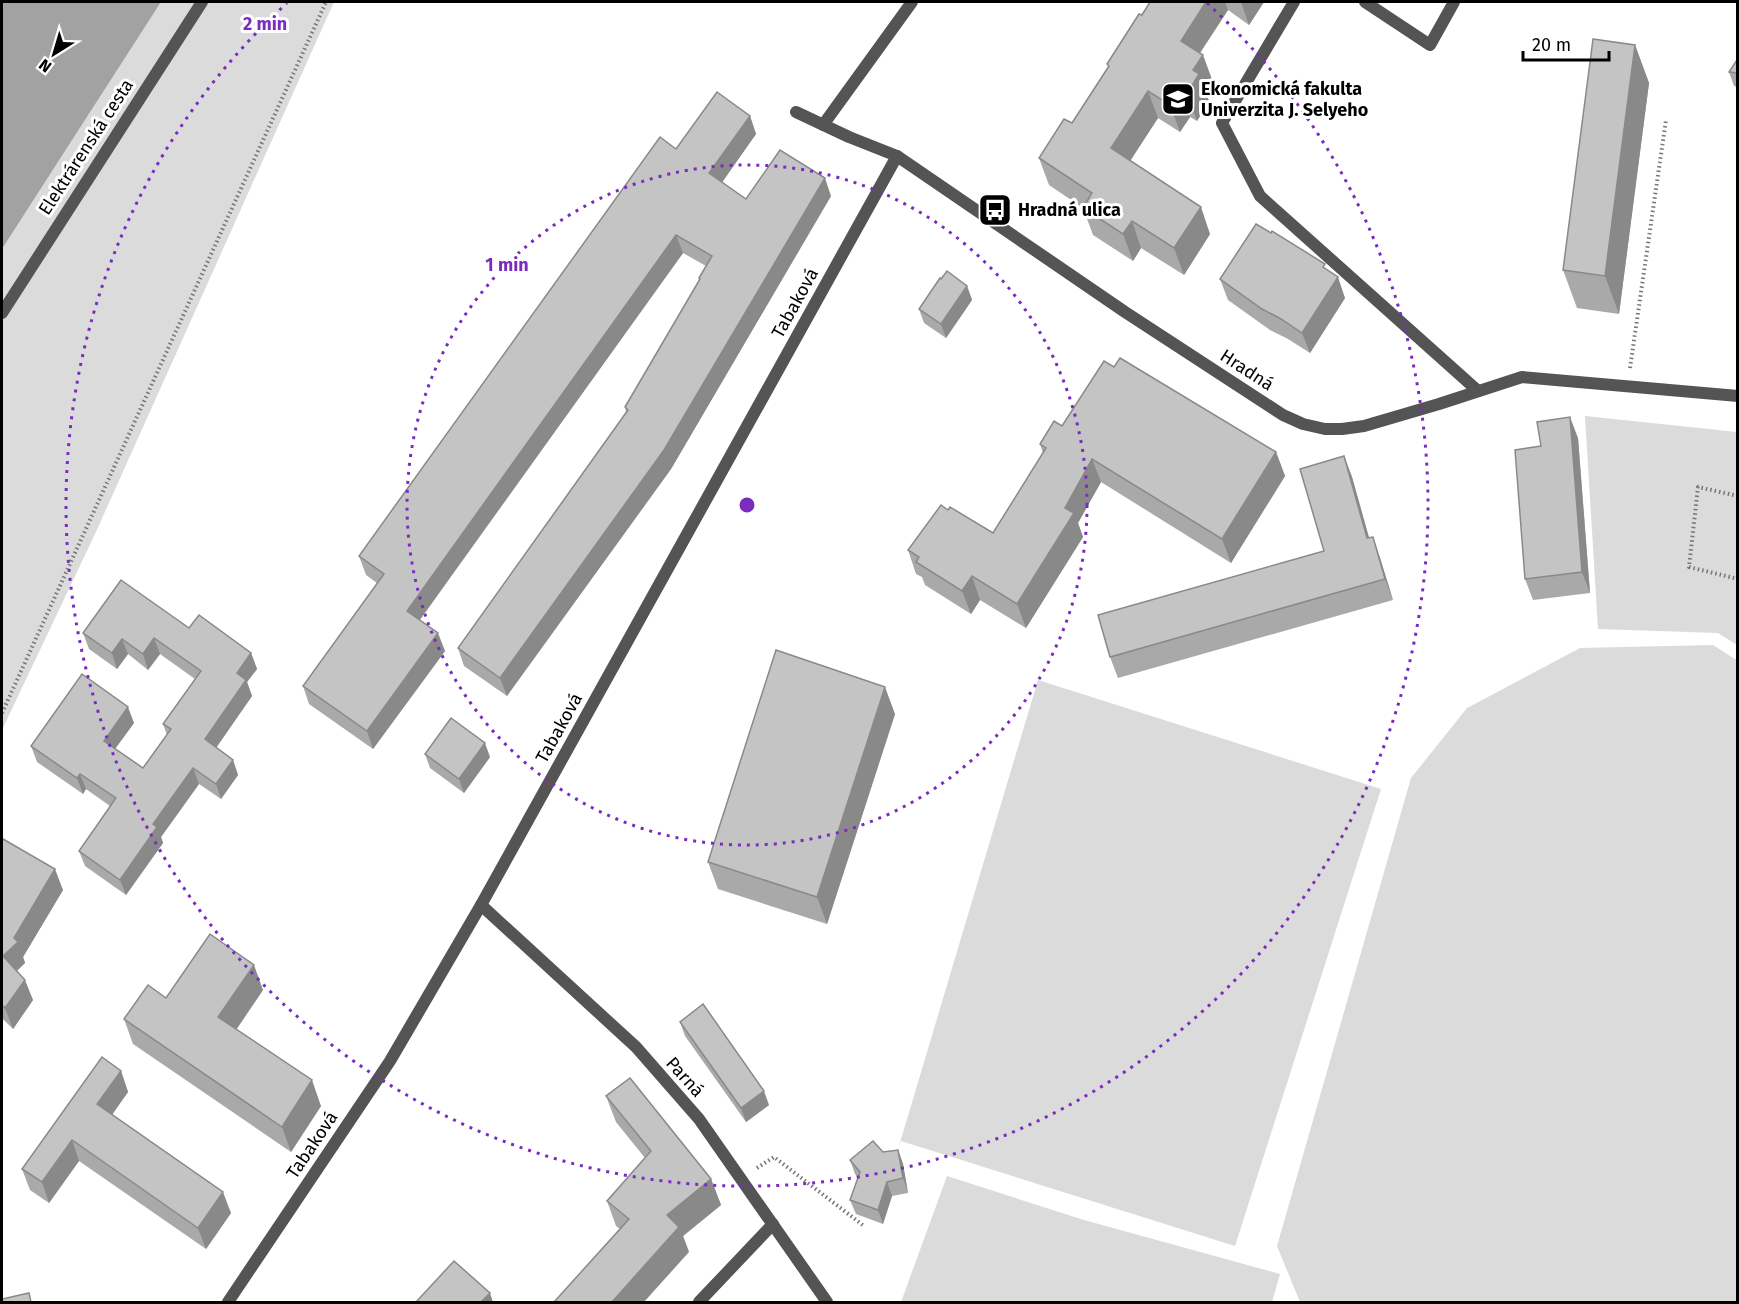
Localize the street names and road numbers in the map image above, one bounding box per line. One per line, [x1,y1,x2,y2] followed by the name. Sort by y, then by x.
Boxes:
[34,75,138,219] street label: Elektrárenská cesta
[767,264,823,342] street label: Tabaková
[1216,345,1278,395] street label: Hradná
[531,689,587,767] street label: Tabaková
[661,1052,709,1102] street label: Parná
[282,1107,342,1183] street label: Tabaková

